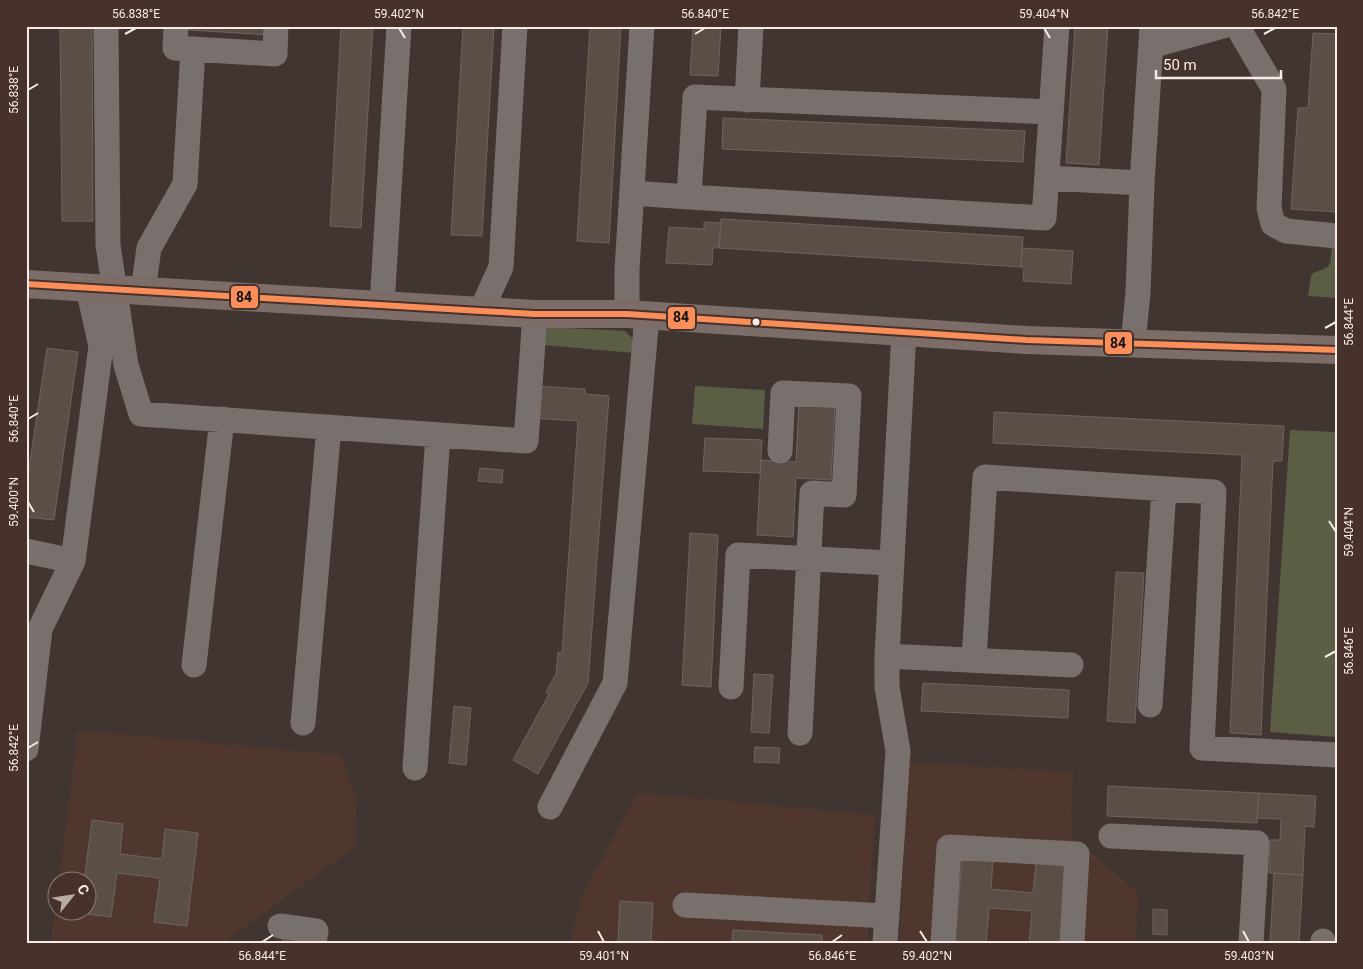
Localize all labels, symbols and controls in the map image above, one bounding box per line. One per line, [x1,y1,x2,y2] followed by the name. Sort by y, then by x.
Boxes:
[112,7,160,21] text: 56.838°E
[374,7,424,21] text: 59.402°N
[681,7,729,21] text: 56.840°E
[1019,7,1069,21] text: 59.404°N
[1251,7,1299,21] text: 56.842°E
[1156,48,1280,80] scale bar
[1163,56,1197,74] text: 50 m
[7,66,21,114] text: 56.838°E
[230,285,259,309] line badge: 84
[236,289,252,305] text: 84
[1342,298,1356,346] text: 56.844°E
[667,306,696,330] line badge: 84
[673,309,689,325] text: 84
[751,317,761,327] unlabelled marker
[1104,331,1133,355] line badge: 84
[1110,335,1126,351] text: 84
[7,395,21,443] text: 56.840°E
[7,477,21,527] text: 59.400°N
[1342,507,1356,557] text: 59.404°N
[1342,627,1356,675] text: 56.846°E
[7,724,21,772] text: 56.842°E
[48,872,98,922] north arrow
[74,882,92,897] text: С
[238,949,286,963] text: 56.844°E
[579,949,629,963] text: 59.401°N
[808,949,856,963] text: 56.846°E
[902,949,952,963] text: 59.402°N
[1224,949,1274,963] text: 59.403°N

